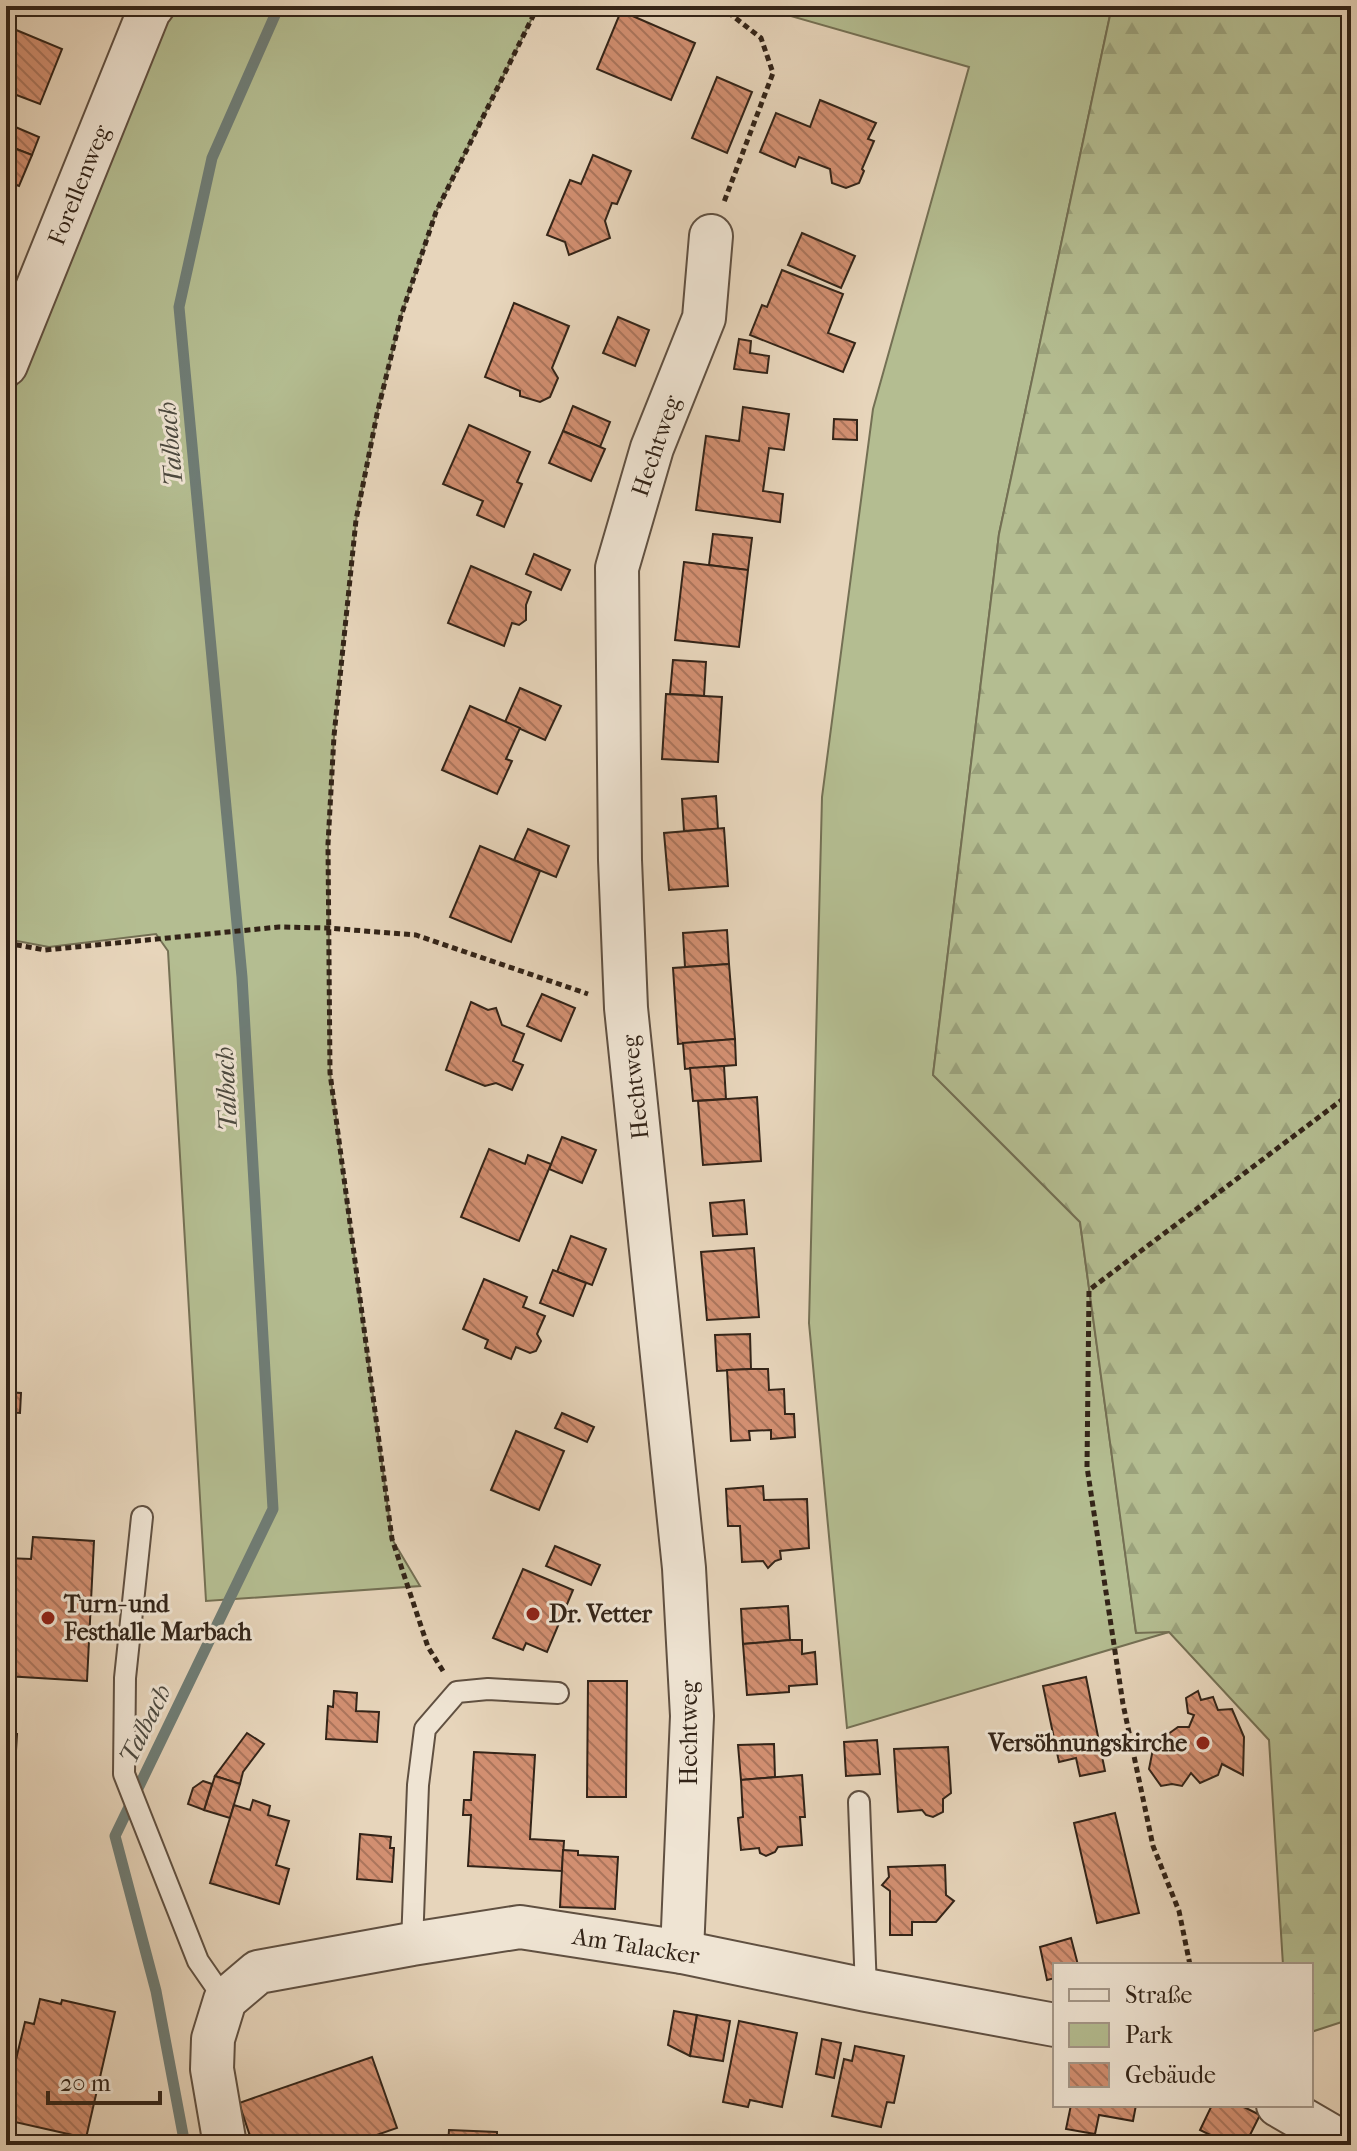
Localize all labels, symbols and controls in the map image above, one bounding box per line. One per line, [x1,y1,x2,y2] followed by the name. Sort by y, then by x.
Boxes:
[42,120,116,249] street label: Forellenweg
[626,391,687,500] street label: Hechtweg
[151,400,190,487] water label: Talbach
[615,1032,654,1141] street label: Hechtweg
[209,1046,244,1132] water label: Talbach
[63,1590,252,1646] place label: Turn- und Festhalle Marbach
[549,1600,653,1628] place label: Dr. Vetter
[524,1605,542,1623] marker: Dr. Vetter
[39,1609,57,1627] marker: Turn- und Festhalle Marbach
[113,1679,178,1769] water label: Talbach
[675,1679,703,1786] street label: Hechtweg
[987,1729,1187,1757] place label: Versöhnungskirche
[1194,1734,1212,1752] marker: Versöhnungskirche
[569,1922,702,1970] street label: Am Talacker
[1053,1963,1313,2107] legend
[1125,1981,1192,2009] text: Straße
[1125,2021,1173,2049] text: Park
[48,2055,160,2105] scale bar
[1125,2061,1216,2089] text: Gebäude
[60,2069,111,2097] text: 20 m

